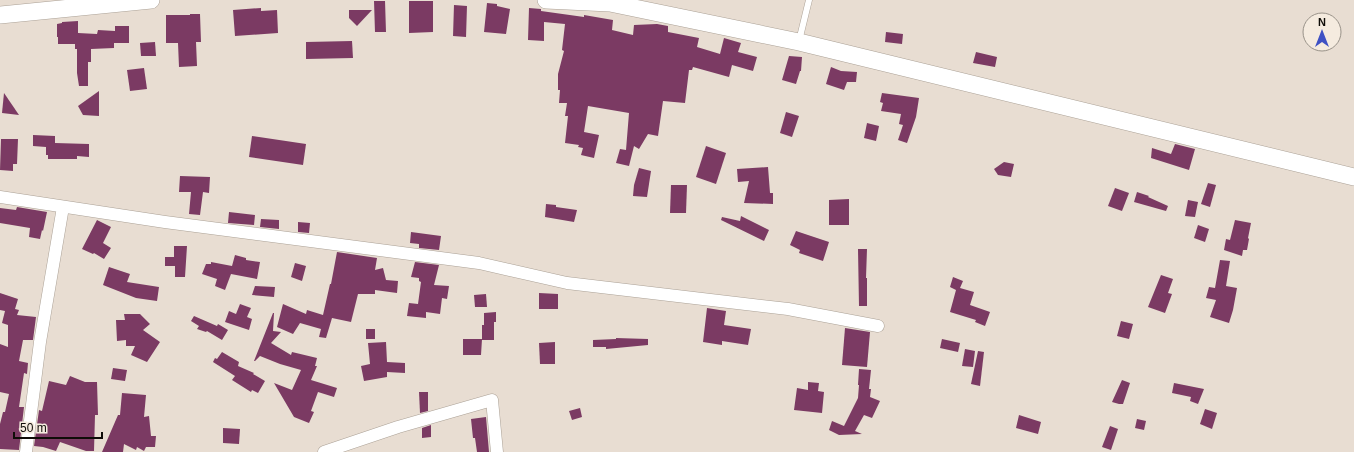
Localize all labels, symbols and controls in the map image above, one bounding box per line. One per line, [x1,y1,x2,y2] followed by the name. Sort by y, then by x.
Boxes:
[1302,12,1342,52] north arrow
[1318,16,1326,28] text: N
[14,414,102,440] scale bar
[20,421,47,435] text: 50 m

